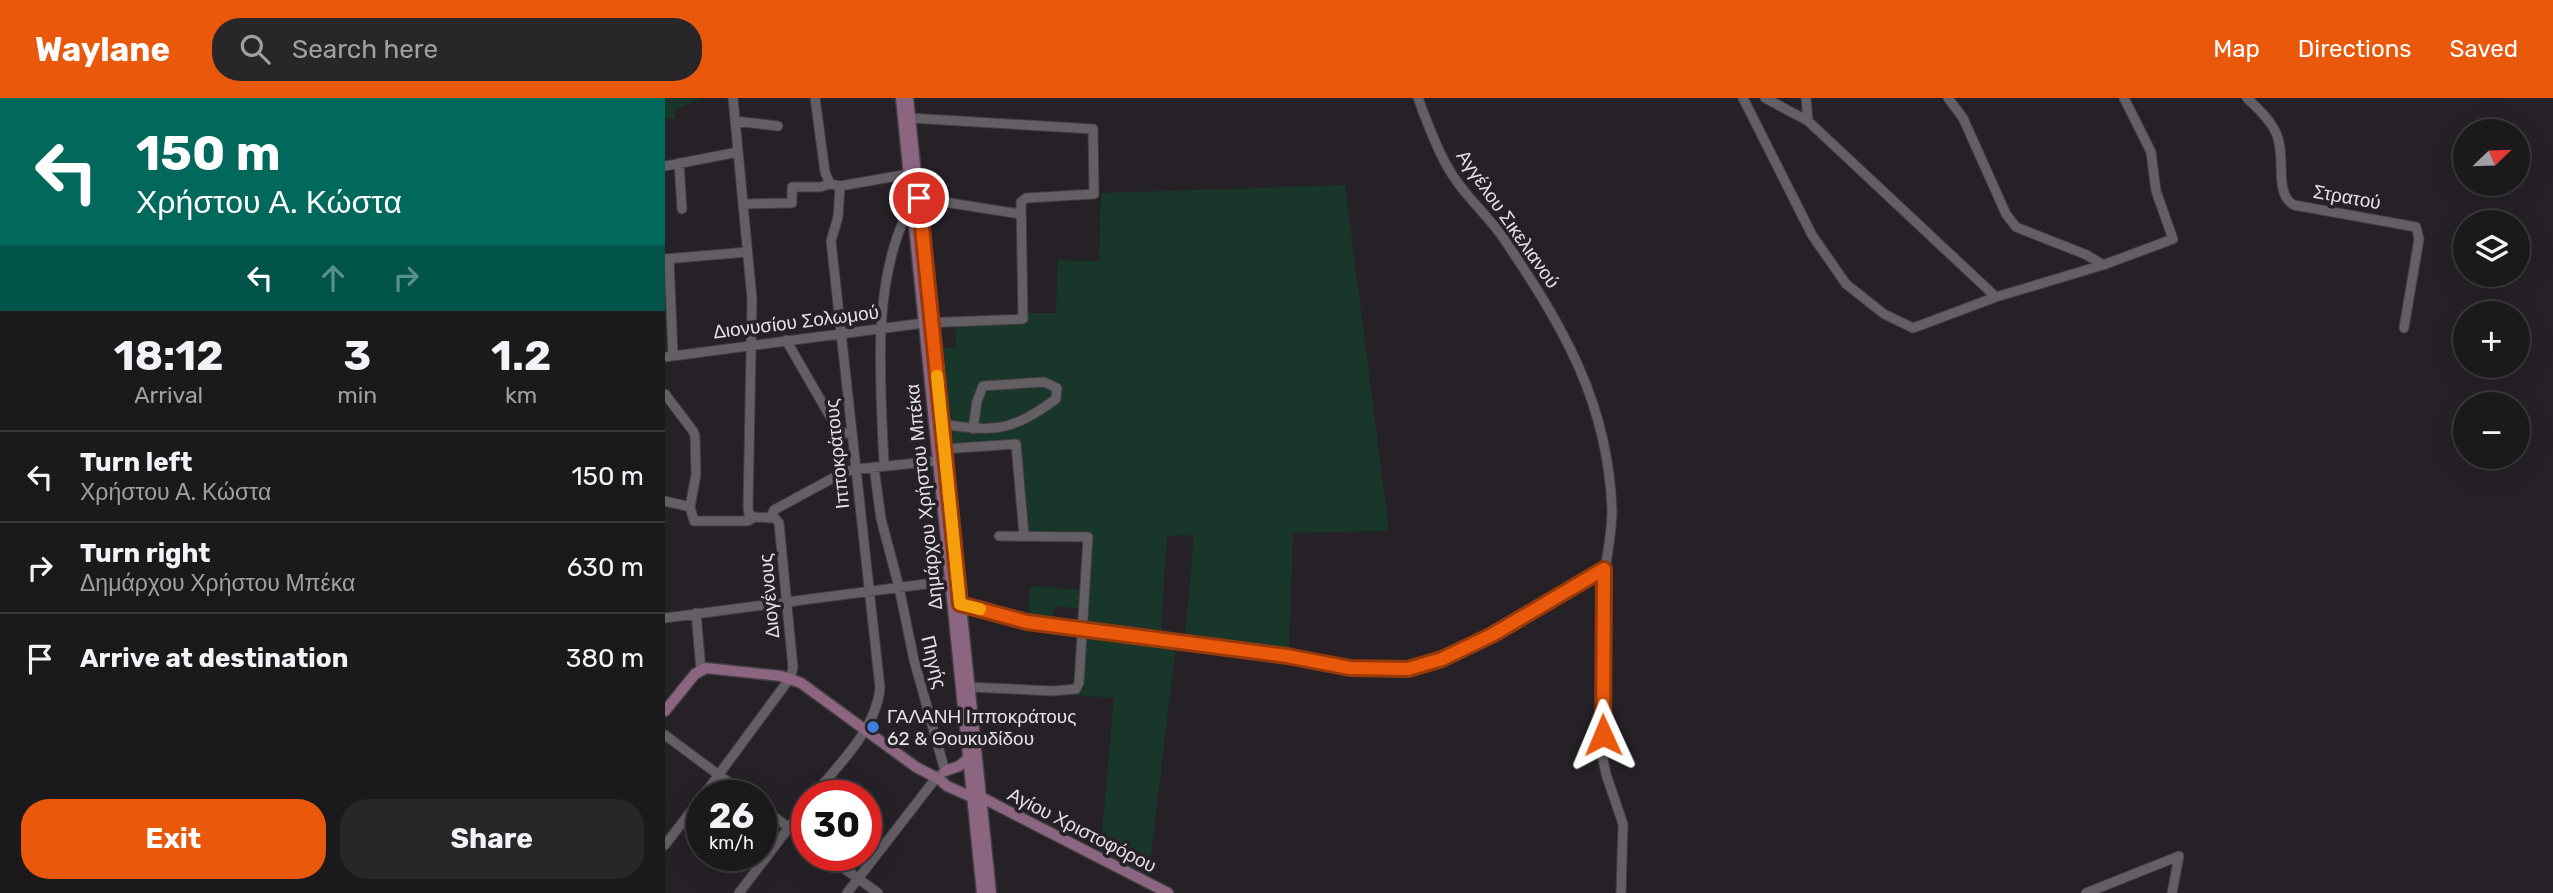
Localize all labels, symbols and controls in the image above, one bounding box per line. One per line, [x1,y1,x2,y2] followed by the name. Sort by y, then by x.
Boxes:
[212,18,702,81] search box
[35,30,170,69] text: Waylane
[236,30,274,68] icon: search
[292,34,438,65] text: Search here
[2213,35,2260,63] text: Map
[2298,35,2411,63] text: Directions
[2449,35,2518,63] text: Saved
[2453,119,2531,196] north arrow
[2453,119,2530,469] map controls
[136,124,281,182] text: 150 m
[21,126,112,217] icon: left
[1452,145,1564,293] street label: Αγγέλου Σικελιανού
[889,168,949,228] pin
[900,179,938,217] icon: arrive
[2311,180,2383,214] street label: Στρατού
[136,183,402,221] text: Χρήστου Α. Κώστα
[2453,210,2530,287] button: layers
[241,259,279,297] icon: left
[314,259,352,297] icon: ahead
[387,259,425,297] icon: right
[712,300,880,344] street label: Διονυσίου Σολωμού
[2453,301,2530,378] button: +
[114,331,224,381] text: 18:12
[343,331,371,381] text: 3
[491,331,551,381] text: 1.2
[134,381,203,409] text: Arrival
[337,381,377,409] text: min
[505,381,537,409] text: km
[901,383,947,611] street label: Δημάρχου Χρήστου Μπέκα
[2453,392,2530,469] button: −
[820,398,854,510] street label: Ιπποκράτους
[80,447,192,478] text: Turn left
[21,458,59,496] icon: left
[571,461,644,492] text: 150 m
[80,478,271,506] text: Χρήστου Α. Κώστα
[80,538,210,569] text: Turn right
[21,549,59,587] icon: right
[567,552,644,583] text: 630 m
[754,553,784,639] street label: Διογένους
[80,569,355,597] text: Δημάρχου Χρήστου Μπέκα
[916,633,952,691] street label: Πηγής
[21,640,59,678] icon: arrive
[80,643,348,674] text: Arrive at destination
[566,643,644,674] text: 380 m
[1566,698,1640,772] position arrow
[887,705,1076,750] place label: ΓΑΛΑΝΗ Ιπποκράτους 62 & Θουκυδίδου
[865,719,881,735] marker: ΓΑΛΑΝΗ Ιπποκράτους 62 & Θουκυδίδου
[791,780,882,871] speed limit sign: 30
[1004,783,1160,877] street label: Αγίου Χριστοφόρου
[709,795,754,837] text: 26
[21,799,326,879] button: Exit
[340,799,644,879] button: Share
[709,832,754,854] text: km/h

